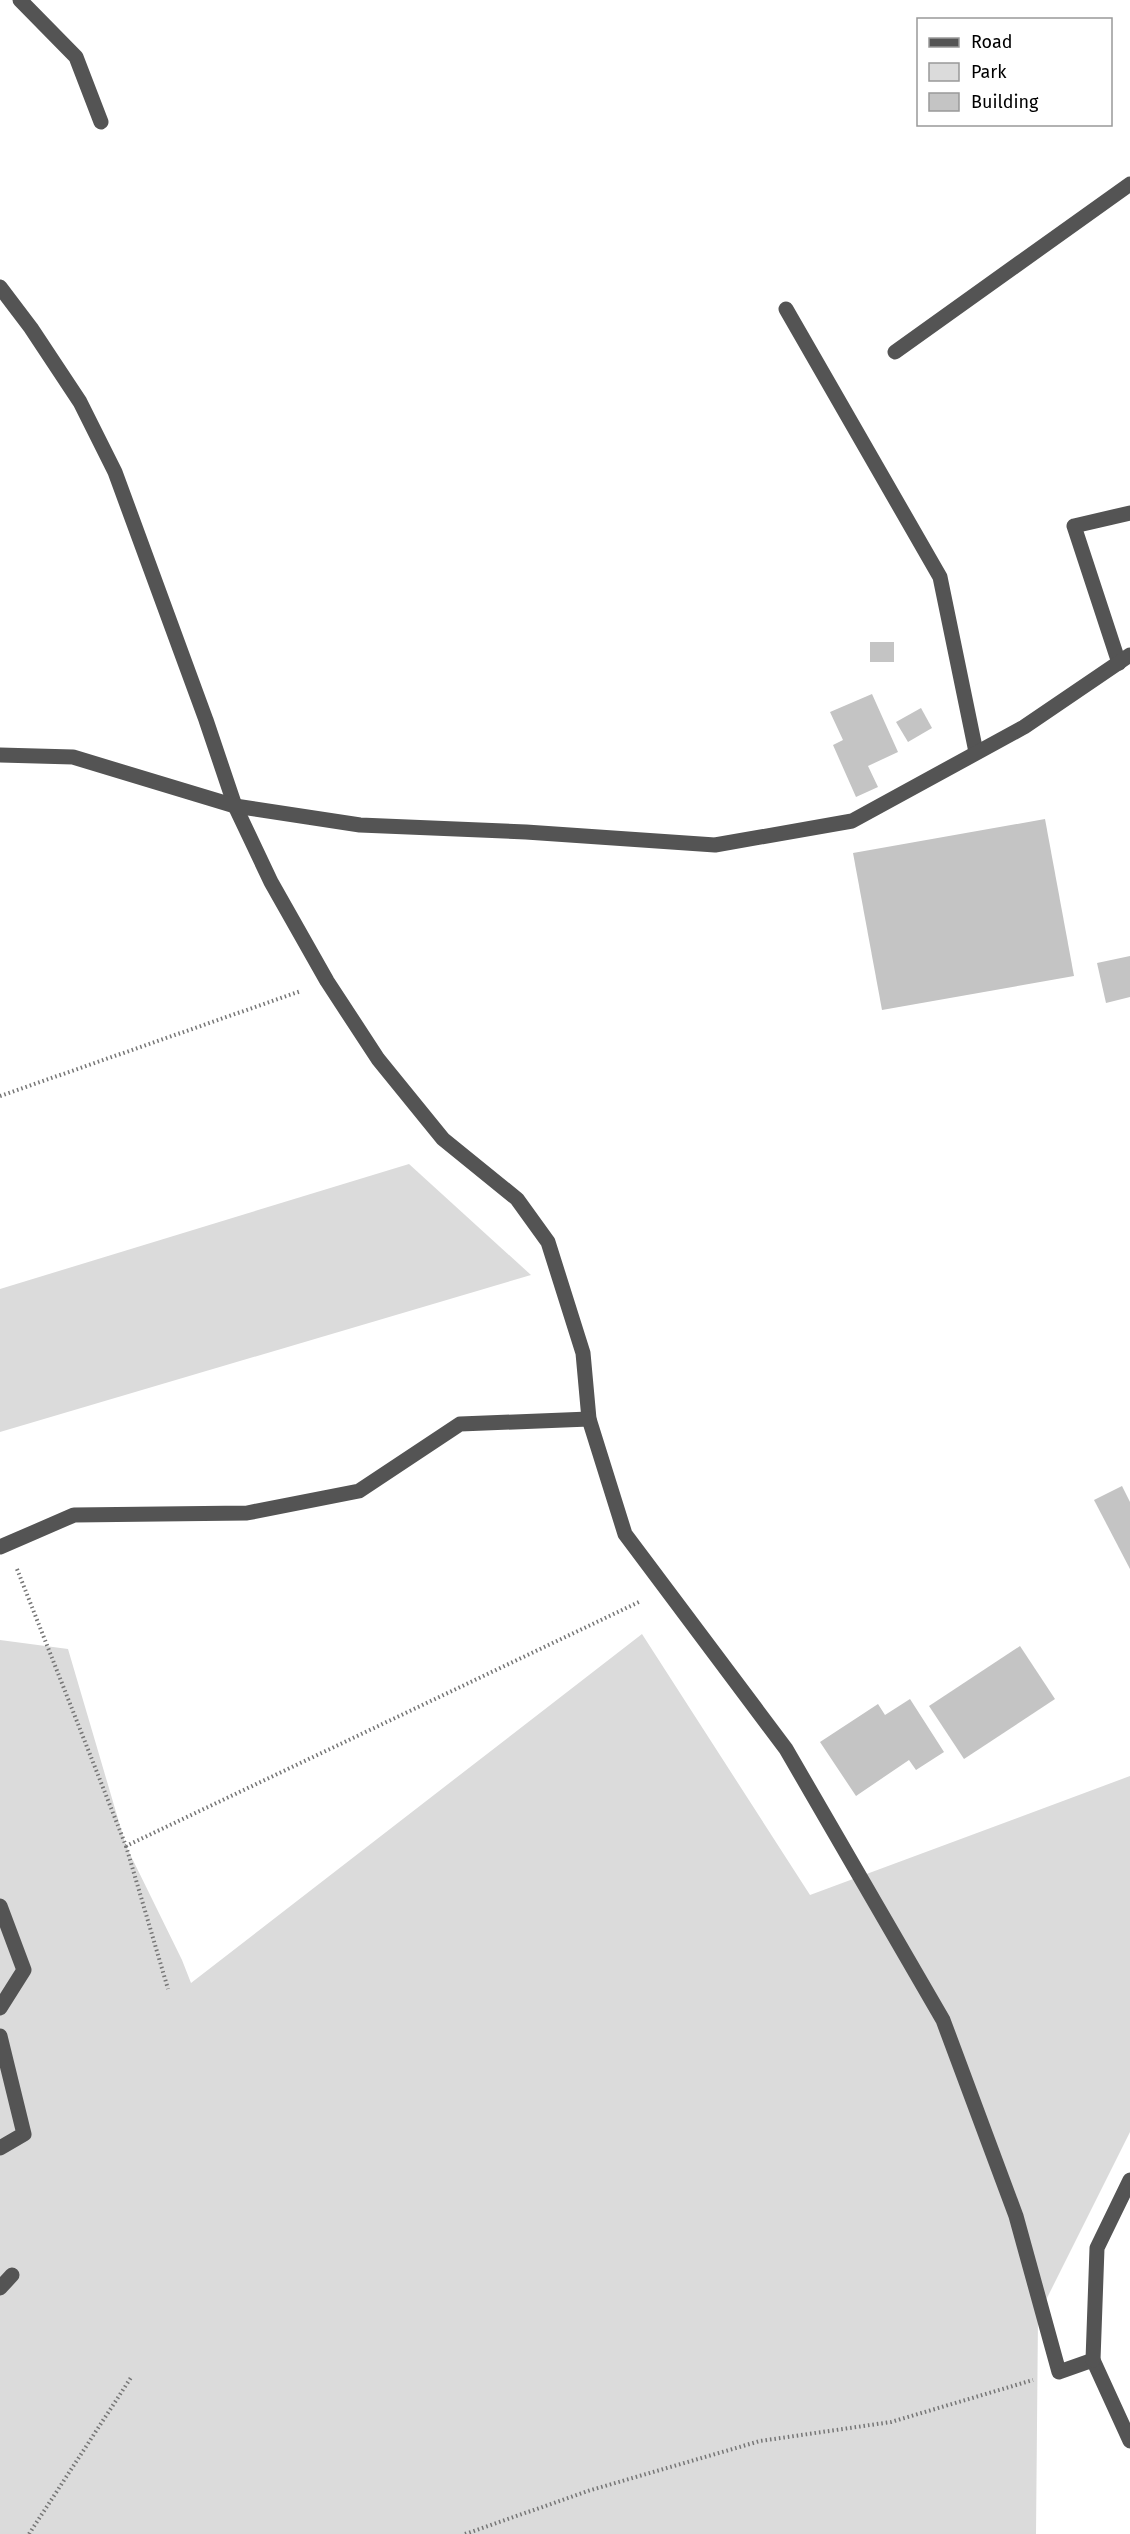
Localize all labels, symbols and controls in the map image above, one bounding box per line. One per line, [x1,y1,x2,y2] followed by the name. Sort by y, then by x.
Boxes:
[917,18,1112,126] legend
[971,31,1013,53] text: Road
[971,61,1007,83] text: Park
[971,91,1039,113] text: Building

